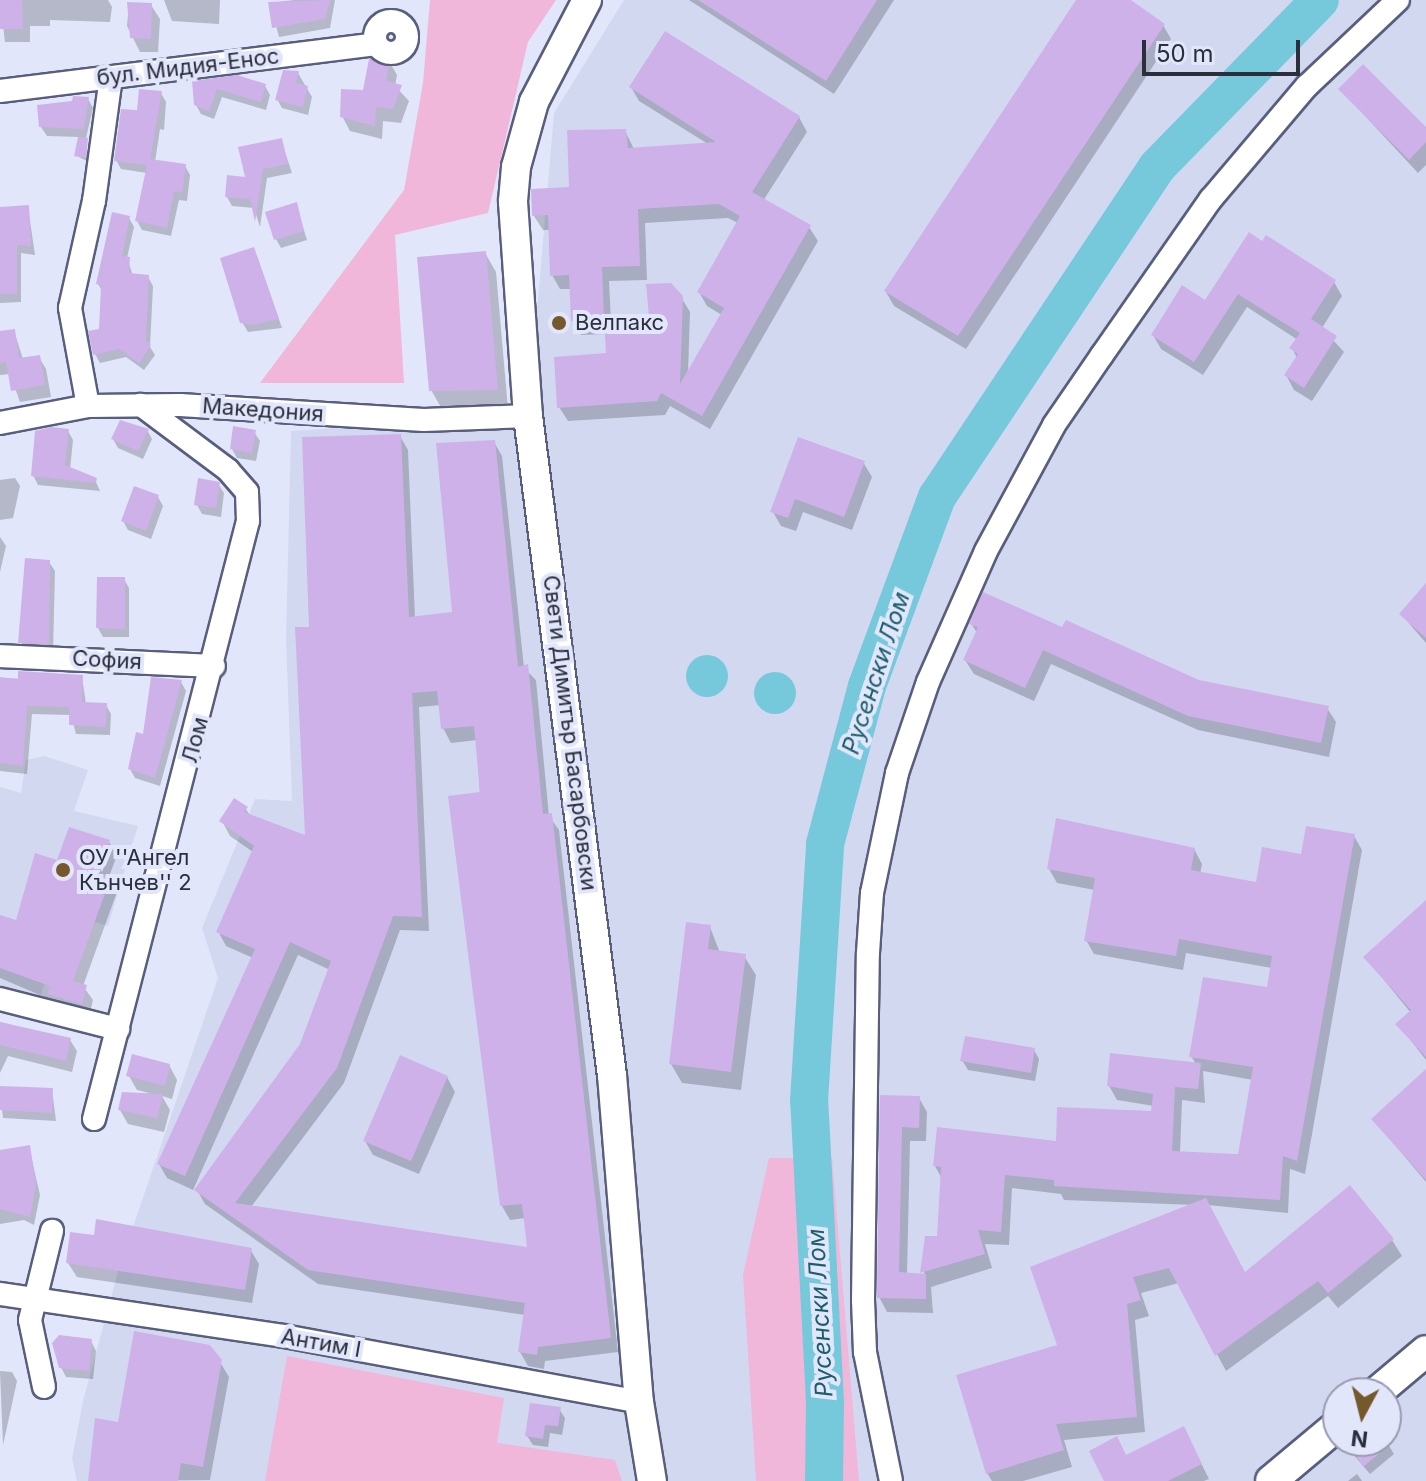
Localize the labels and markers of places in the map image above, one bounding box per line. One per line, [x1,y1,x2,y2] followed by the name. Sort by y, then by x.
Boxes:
[575,310,664,336] place label: Велпакс
[550,314,568,332] marker: Велпакс
[79,844,192,896] place label: ОУ ''Ангел Кънчев'' 2
[54,861,72,879] marker: ОУ ''Ангел Кънчев'' 2

